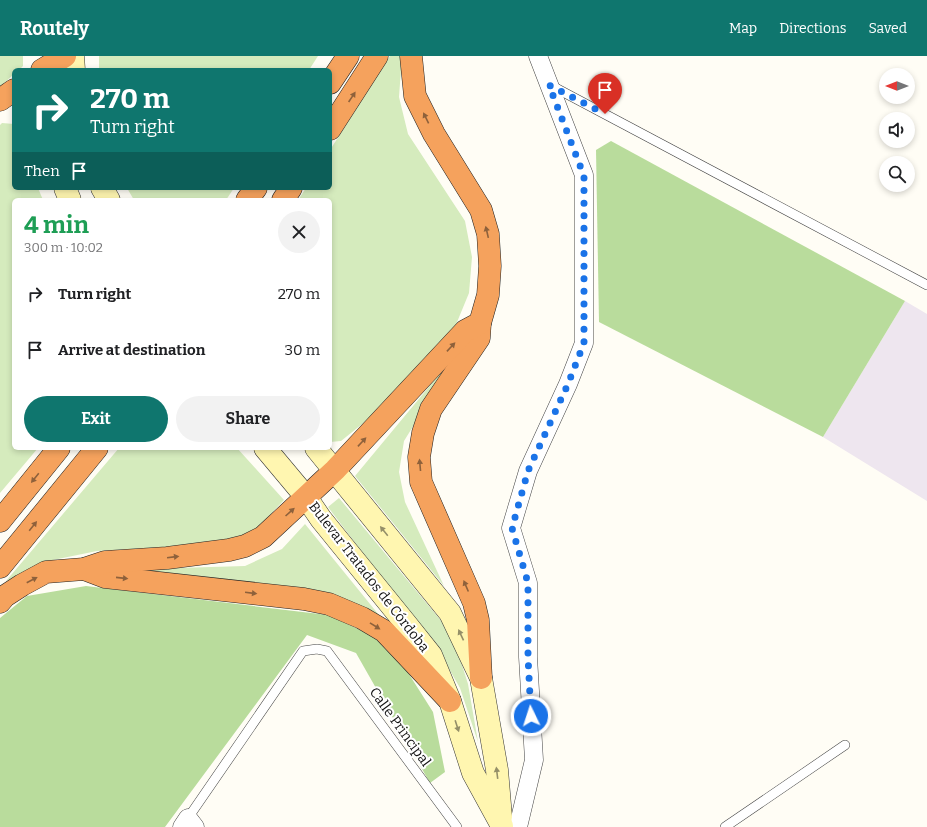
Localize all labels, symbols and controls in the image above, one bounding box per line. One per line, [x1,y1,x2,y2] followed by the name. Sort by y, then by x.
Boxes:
[20,17,89,40] text: Routely
[729,20,757,37] text: Map
[779,20,847,37] text: Directions
[869,20,907,37] text: Saved
[879,68,915,104] north arrow
[879,68,915,192] map controls
[588,73,622,114] pin
[594,79,616,101] icon: arrive
[90,82,170,115] text: 270 m
[24,84,76,136] icon: right
[348,91,355,103] one-way arrow
[423,112,429,124] one-way arrow
[879,112,915,148] button: sound
[90,116,175,138] text: Turn right
[879,156,915,192] button: search
[68,160,90,182] icon: arrive
[24,162,60,180] text: Then
[24,211,89,239] text: 4 min
[278,211,320,253] button: close
[483,226,489,238] one-way arrow
[24,240,103,255] text: 300 m · 10:02
[24,283,46,305] icon: right
[58,285,131,303] text: Turn right
[278,285,320,303] text: 270 m
[24,339,46,361] icon: arrive
[58,341,205,359] text: Arrive at destination
[285,341,320,359] text: 30 m
[446,341,455,352] one-way arrow
[24,396,168,442] button: Exit
[176,396,320,442] button: Share
[357,437,366,446] one-way arrow
[416,459,423,471] one-way arrow
[30,473,39,484] one-way arrow
[305,499,433,656] street label: Bulevar Tratados de Córdoba
[285,507,295,517] one-way arrow
[29,520,38,531] one-way arrow
[380,525,388,536] one-way arrow
[166,554,179,560] one-way arrow
[116,575,128,582] one-way arrow
[26,576,38,583] one-way arrow
[463,580,469,591] one-way arrow
[245,590,257,596] one-way arrow
[369,622,381,629] one-way arrow
[458,629,464,640] one-way arrow
[366,684,434,770] street label: Calle Principal
[510,695,552,737] position arrow
[455,720,461,732] one-way arrow
[494,767,500,779] one-way arrow

